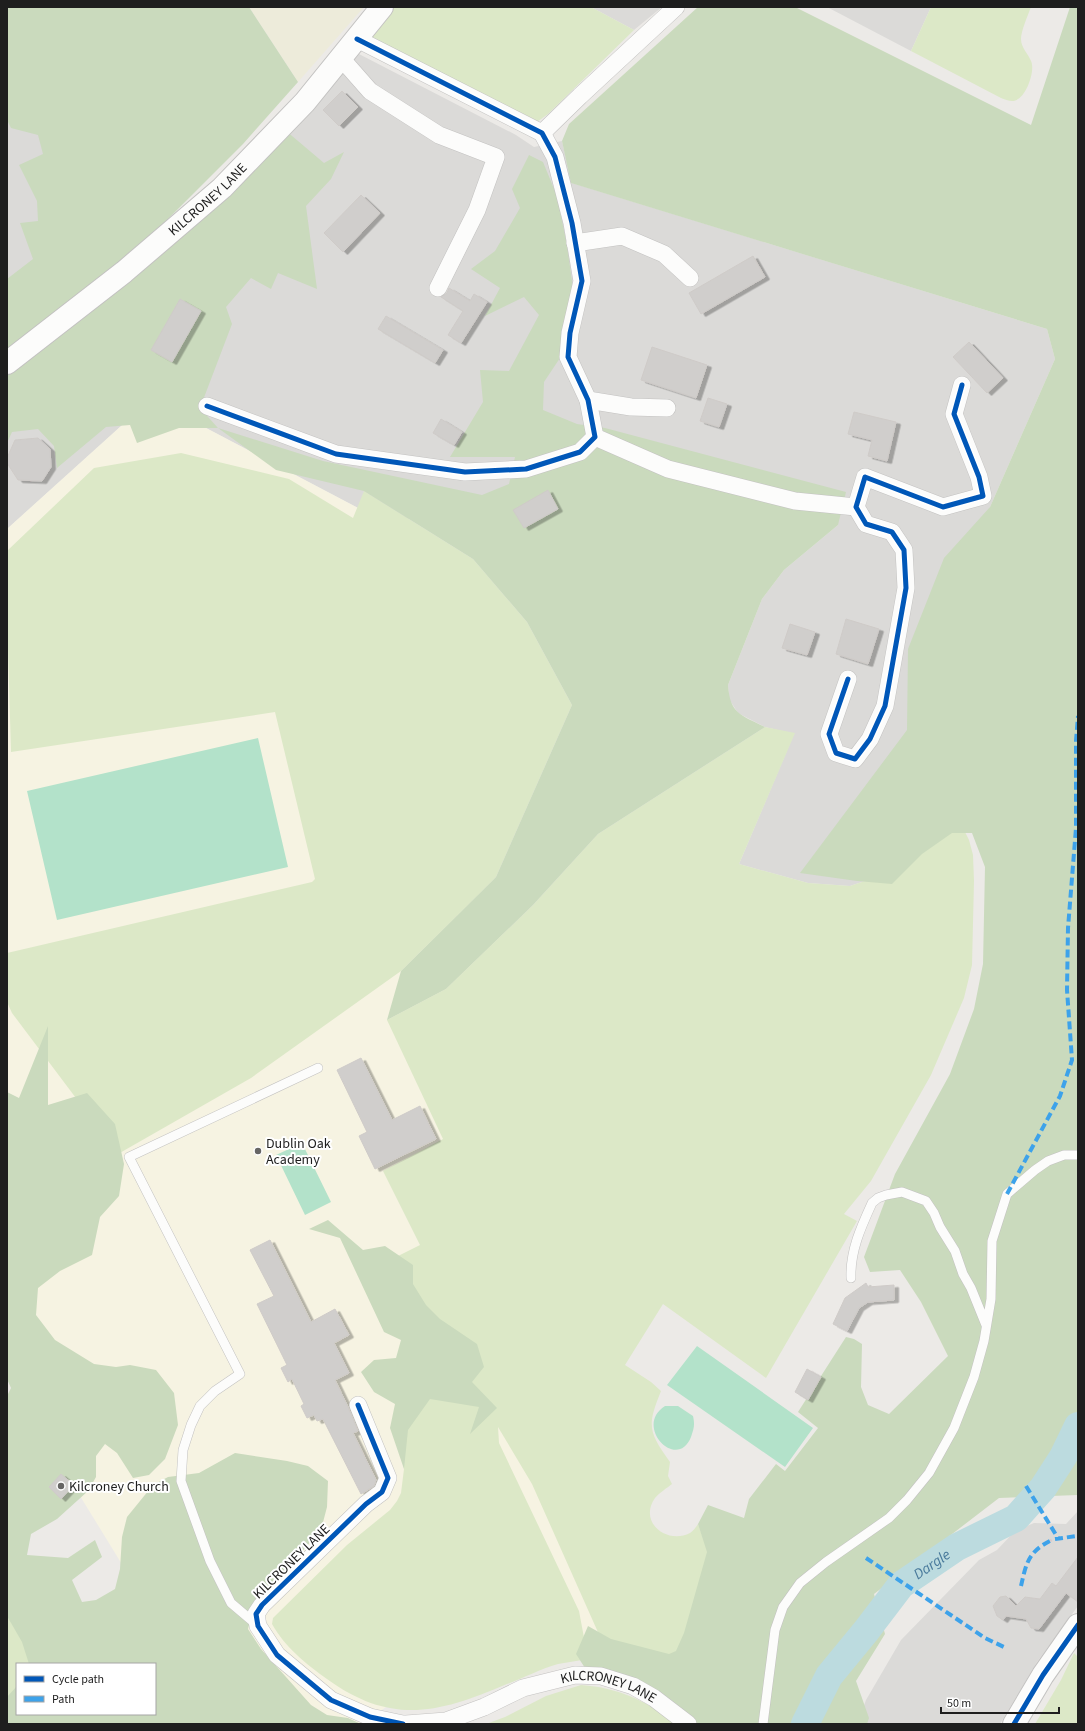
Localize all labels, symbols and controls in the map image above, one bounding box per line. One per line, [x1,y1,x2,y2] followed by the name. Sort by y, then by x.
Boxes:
[164,159,252,241] street label: KILCRONEY LANE
[266,1134,331,1170] place label: Dublin Oak Academy
[253,1146,263,1156] marker: Dublin Oak Academy
[69,1477,169,1497] place label: Kilcroney Church
[56,1481,66,1491] marker: Kilcroney Church
[249,1520,335,1604] street label: KILCRONEY LANE
[909,1544,955,1585] water label: Dargle
[16,1663,156,1715] legend
[558,1666,660,1708] street label: KILCRONEY LANE
[52,1671,104,1688] text: Cycle path
[941,1689,1059,1715] scale bar
[52,1691,75,1708] text: Path
[947,1695,971,1712] text: 50 m

